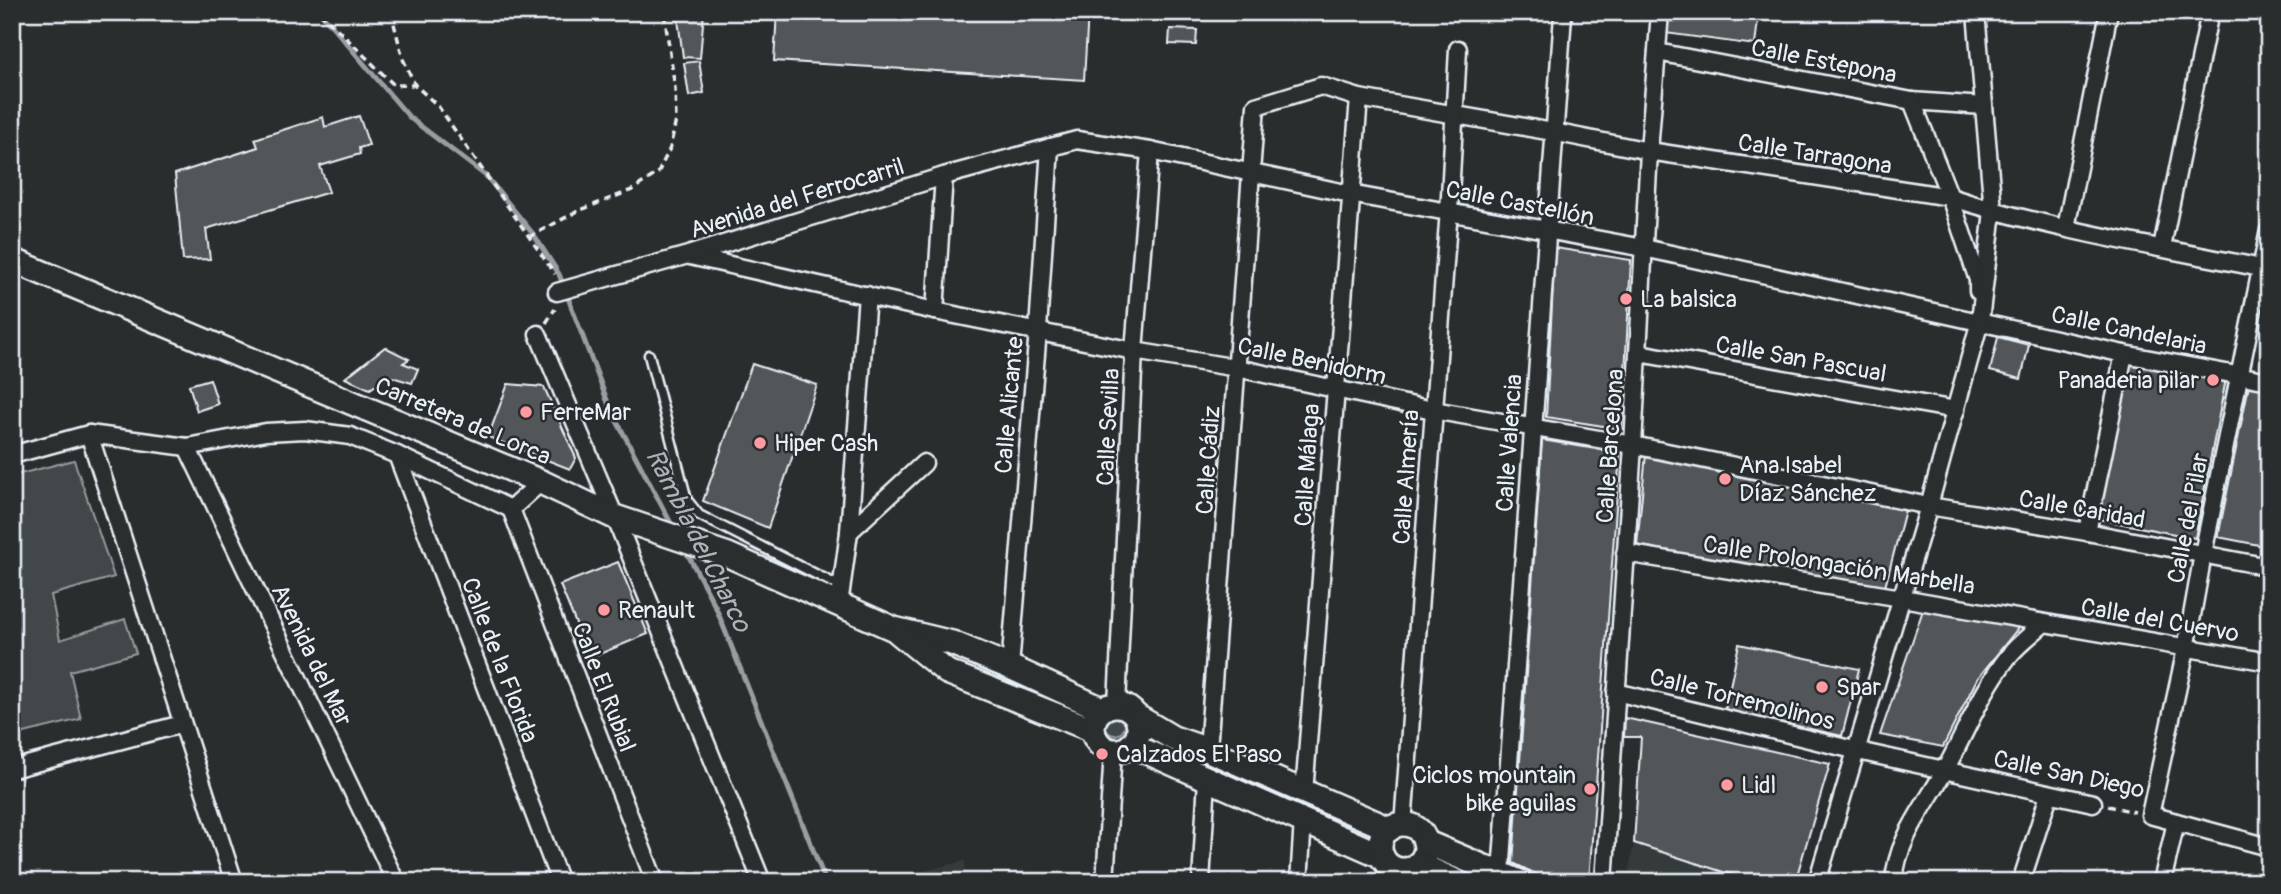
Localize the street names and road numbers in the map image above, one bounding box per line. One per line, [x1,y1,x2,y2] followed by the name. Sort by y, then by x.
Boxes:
[1749,33,1899,90] street label: Calle Estepona
[1736,128,1894,181] street label: Calle Tarragona
[686,152,908,245] street label: Avenida del Ferrocarril
[1443,175,1597,232] street label: Calle Castellón
[2049,300,2209,361] street label: Calle Candelaria
[1713,330,1889,389] street label: Calle San Pascual
[1235,332,1389,391] street label: Calle Benidorm
[989,335,1030,475] street label: Calle Alicante
[1091,367,1126,487] street label: Calle Sevilla
[1591,368,1630,524] street label: Calle Barcelona
[370,371,555,472] street label: Carretera de Lorca
[1490,373,1529,513] street label: Calle Valencia
[1289,403,1326,527] street label: Calle Málaga
[1190,405,1227,515] street label: Calle Cádiz
[1387,409,1426,546] street label: Calle Almería
[2162,450,2215,586] street label: Calle del Pilar
[2016,484,2147,535] street label: Calle Caridad
[1701,530,1977,601] street label: Calle Prolongación Marbella
[455,574,544,747] street label: Calle de la Florida
[265,580,359,731] street label: Avenida del Mar
[2079,592,2241,649] street label: Calle del Cuervo
[565,618,642,756] street label: Calle El Rubial
[1646,663,1838,737] street label: Calle Torremolinos
[1991,744,2147,805] street label: Calle San Diego

